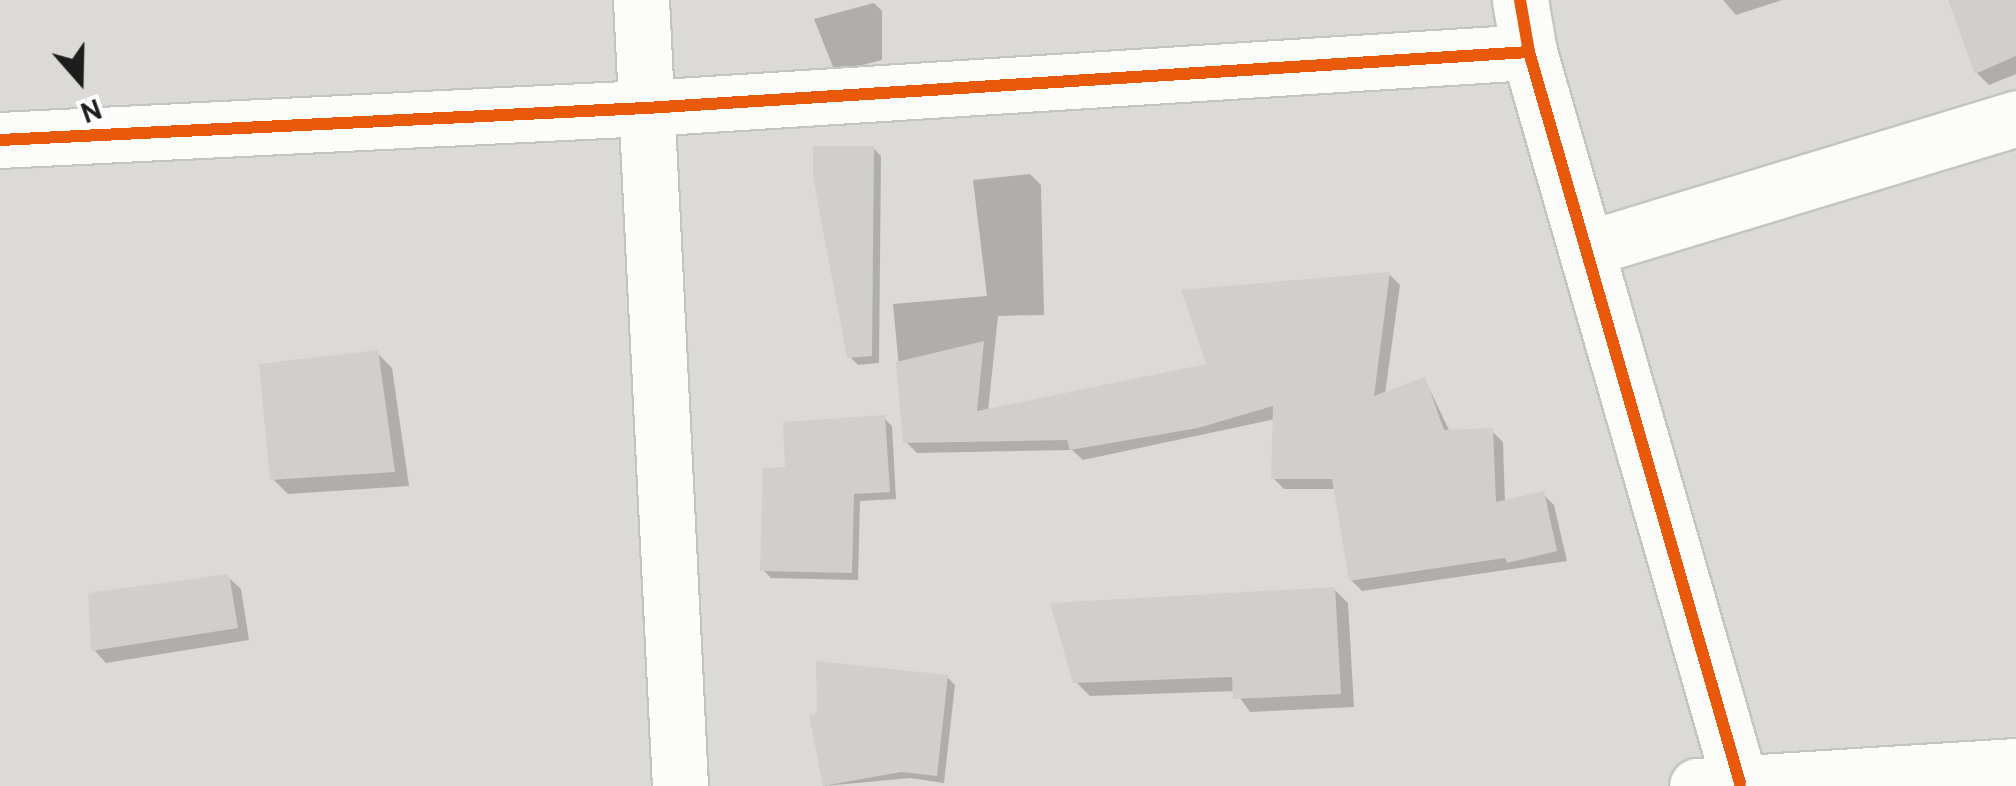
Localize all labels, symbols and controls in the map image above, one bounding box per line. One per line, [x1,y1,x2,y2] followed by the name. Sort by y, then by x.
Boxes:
[30,30,130,130] north arrow
[75,88,106,129] text: N

